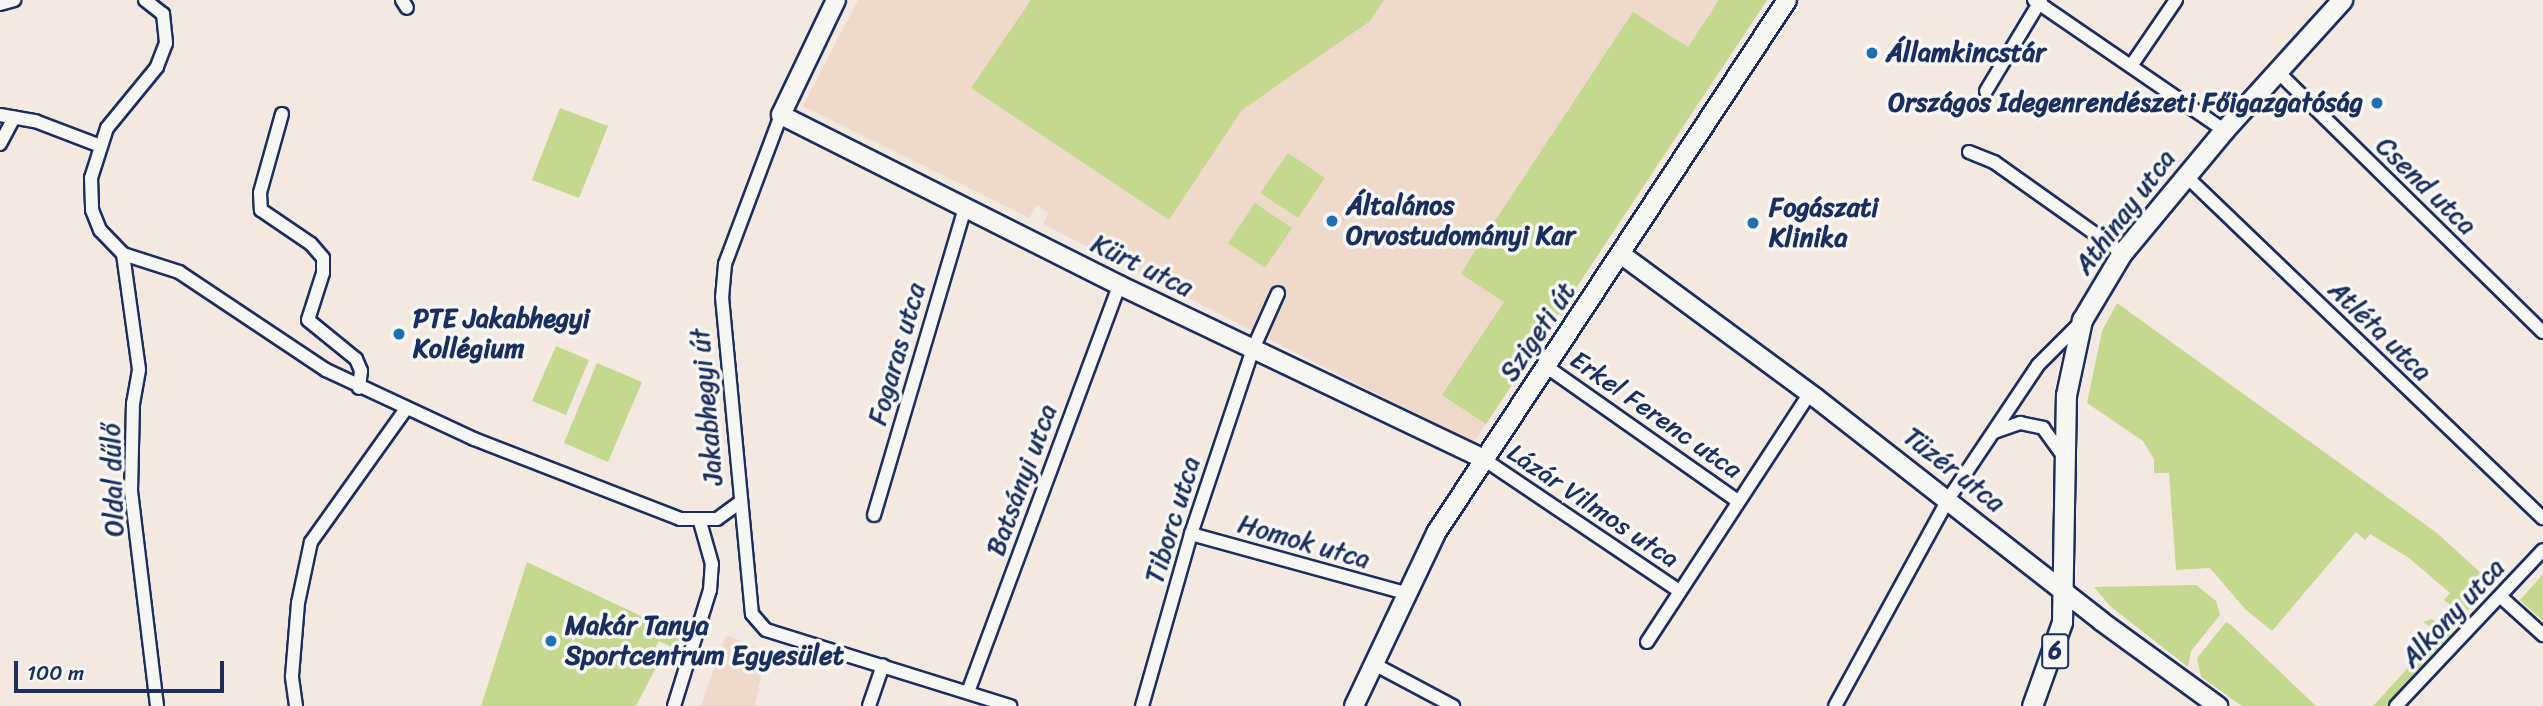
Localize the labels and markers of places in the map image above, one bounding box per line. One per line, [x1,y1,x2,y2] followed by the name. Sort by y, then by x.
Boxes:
[1886,37,2046,69] place label: Államkincstár
[1864,45,1880,61] marker: Államkincstár
[1887,87,2363,119] place label: Országos Idegenrendészeti Főigazgatóság
[2369,95,2385,111] marker: Országos Idegenrendészeti Főigazgatóság
[1346,190,1575,252] place label: Általános Orvostudományi Kar
[1769,192,1878,254] place label: Fogászati Klinika
[1324,213,1340,229] marker: Általános Orvostudományi Kar
[1743,213,1763,233] marker: Fogászati Klinika
[413,303,590,364] place label: PTE Jakabhegyi Kollégium
[391,326,407,342] marker: PTE Jakabhegyi Kollégium
[565,610,843,672] place label: Makár Tanya Sportcentrum Egyesület
[543,633,559,649] marker: Makár Tanya Sportcentrum Egyesület

